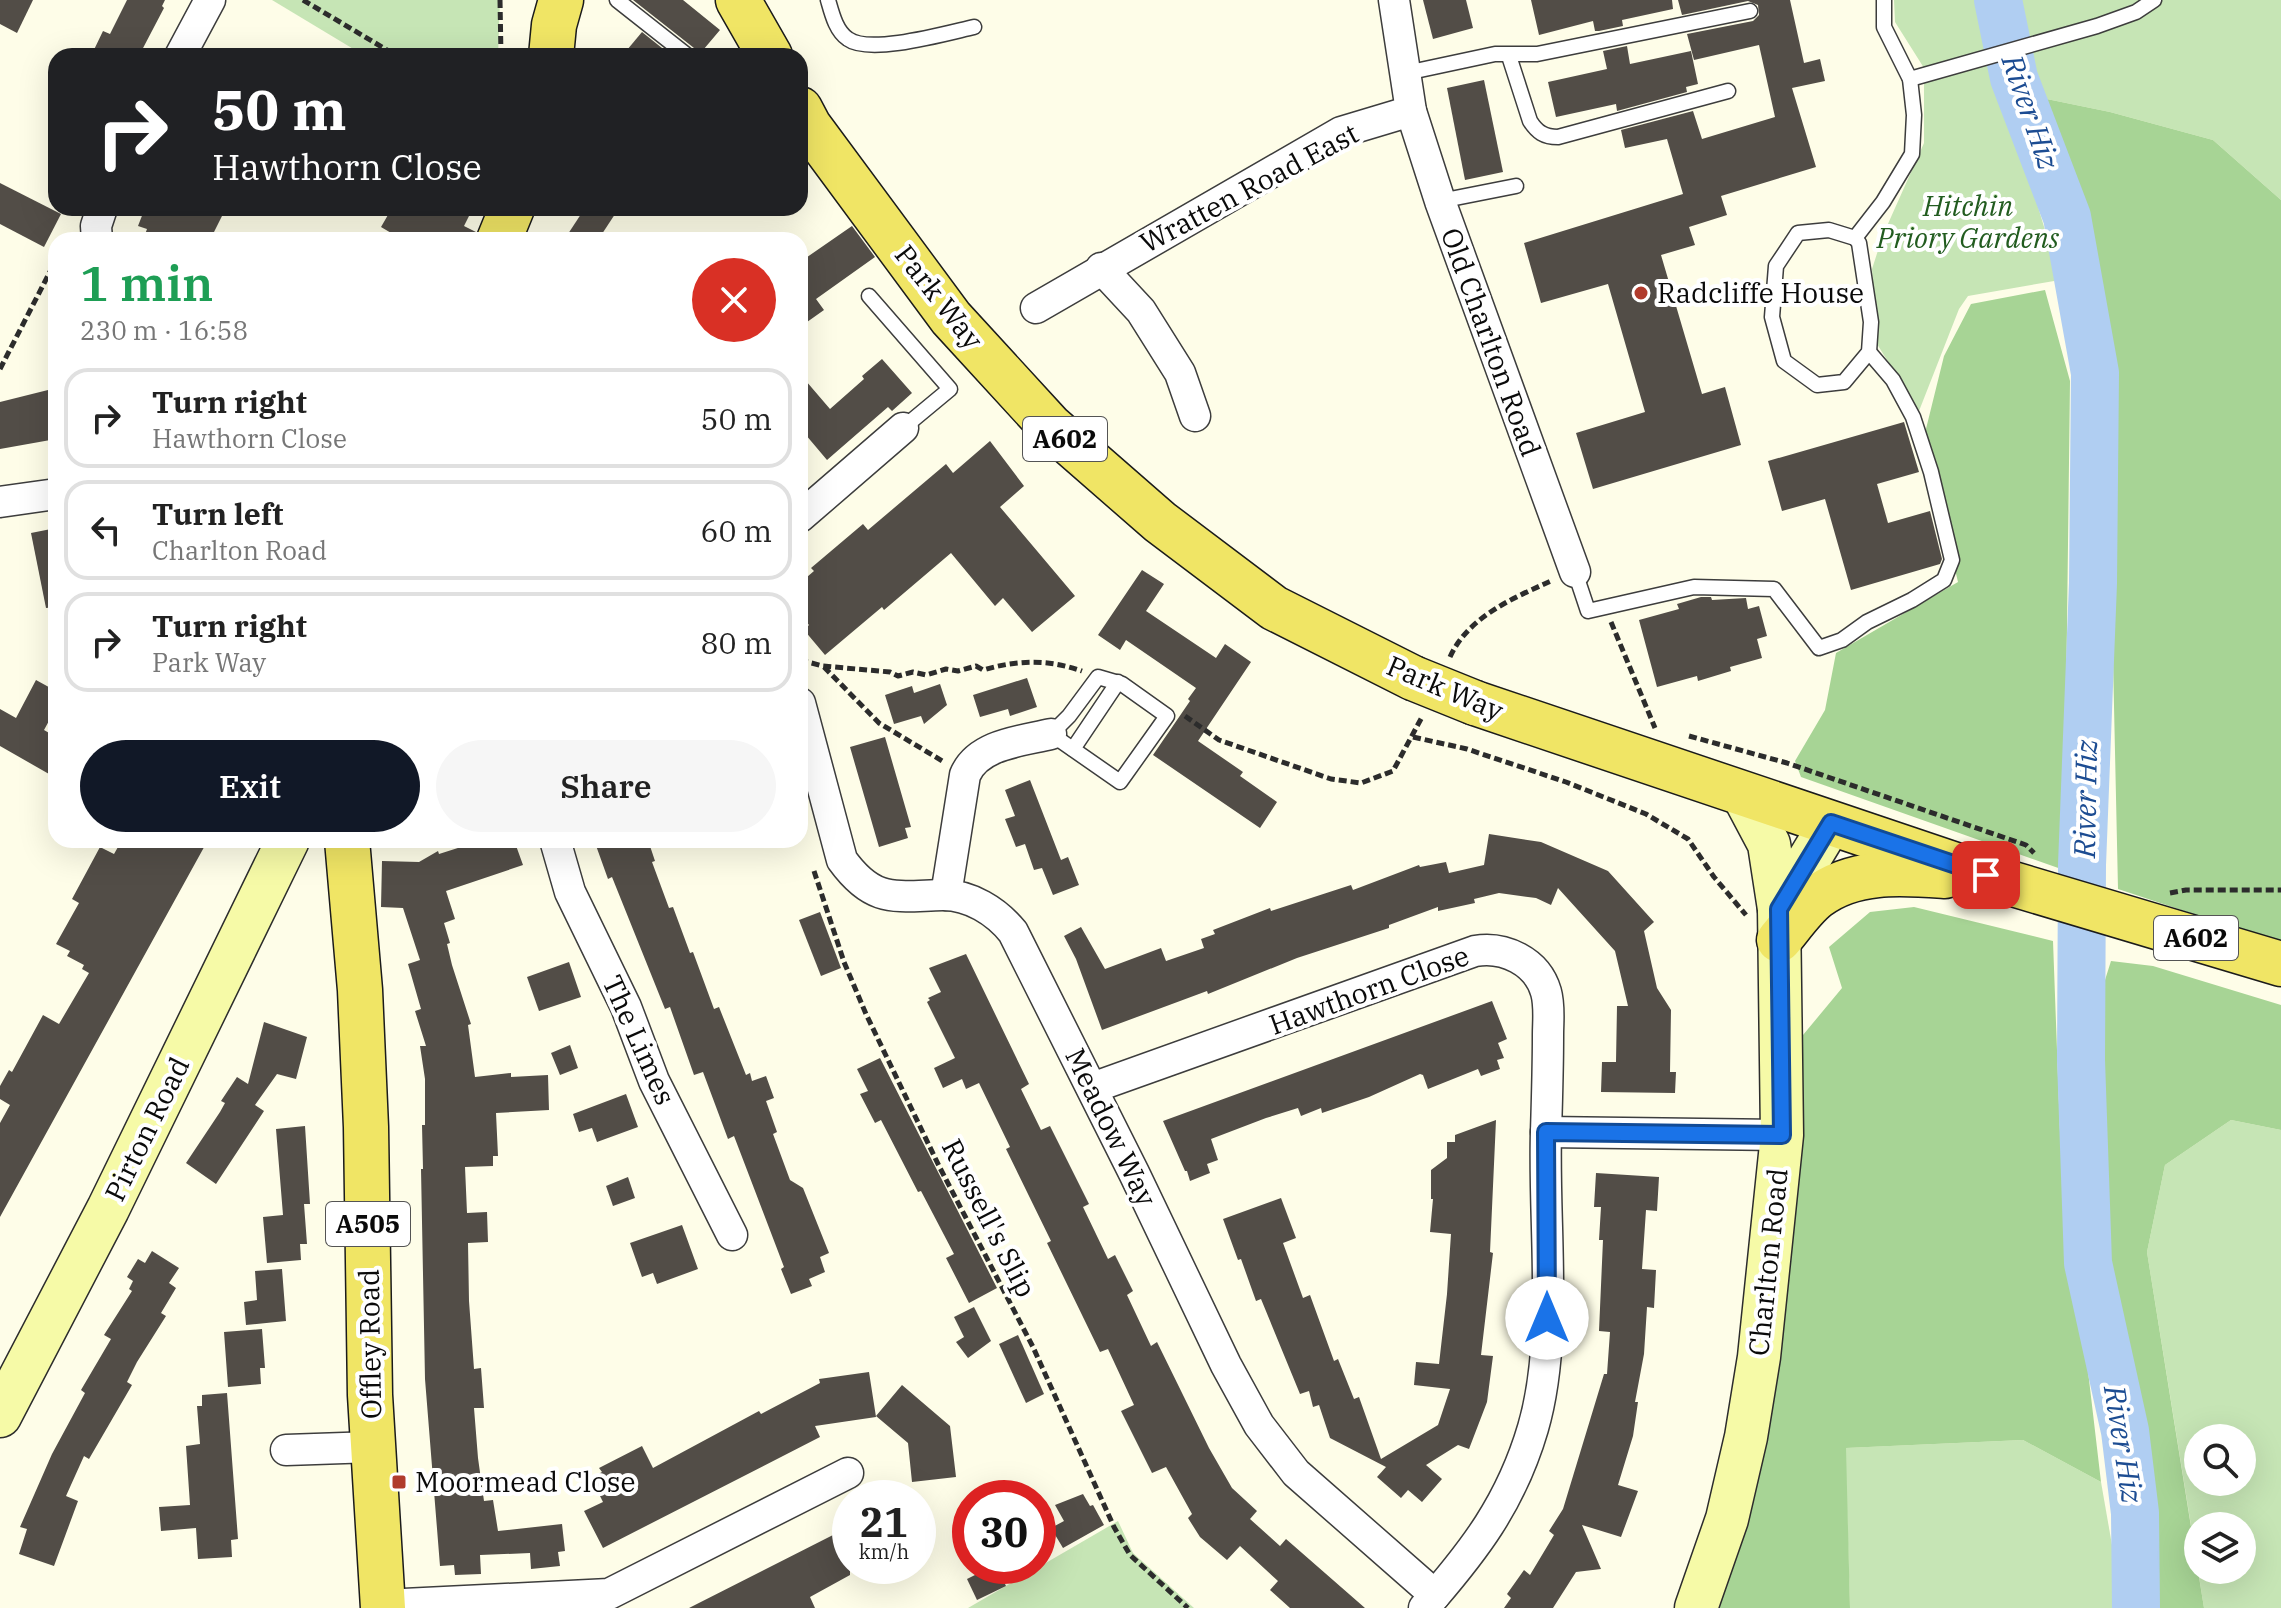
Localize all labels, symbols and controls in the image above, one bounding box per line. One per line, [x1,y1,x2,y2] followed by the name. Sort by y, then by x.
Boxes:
[1993,48,2069,174] water label: River Hiz
[212,73,347,145] text: 50 m
[80,80,184,184] icon: right
[1133,114,1365,261] street label: Wratten Road East
[212,143,482,190] text: Hawthorn Close
[1876,187,2060,256] park label: Hitchin Priory Gardens
[1433,222,1550,461] street label: Old Charlton Road
[887,237,992,357] street label: Park Way
[80,252,213,314] text: 1 min
[692,258,776,342] button: close
[1657,274,1864,311] place label: Radcliffe House
[1632,284,1650,302] marker: Radcliffe House
[80,313,248,347] text: 230 m · 16:58
[152,382,307,421] text: Turn right
[84,396,128,440] icon: right
[700,399,772,438] text: 50 m
[1023,417,1107,461] road number: A602
[152,421,347,455] text: Hawthorn Close
[152,494,284,533] text: Turn left
[84,508,128,552] icon: left
[700,511,772,550] text: 60 m
[152,533,327,567] text: Charlton Road
[152,606,307,645] text: Turn right
[84,620,128,664] icon: right
[700,623,772,662] text: 80 m
[152,645,266,679] text: Park Way
[1381,646,1509,729] street label: Park Way
[2064,739,2105,859] water label: River Hiz
[80,740,420,832] button: Exit
[436,740,776,832] button: Share
[1952,841,2020,909] pin
[1964,853,2008,897] icon: arrive
[2154,916,2238,960] road number: A602
[1264,936,1474,1043] street label: Hawthorn Close
[594,969,684,1110] street label: The Limes
[1057,1042,1166,1212] street label: Meadow Way
[96,1051,197,1207] street label: Pirton Road
[934,1132,1045,1303] street label: Russell's Slip
[1739,1166,1796,1358] street label: Charlton Road
[326,1202,410,1246] road number: A505
[350,1268,389,1420] street label: Offley Road
[1505,1276,1589,1360] position arrow
[2096,1381,2153,1506] water label: River Hiz
[2184,1424,2256,1584] map controls
[2184,1424,2256,1496] button: search
[415,1463,636,1500] place label: Moormead Close
[390,1473,408,1491] marker: Moormead Close
[952,1480,1056,1584] speed limit sign: 30
[860,1496,908,1548] text: 21
[2184,1512,2256,1584] button: layers
[859,1538,909,1565] text: km/h

